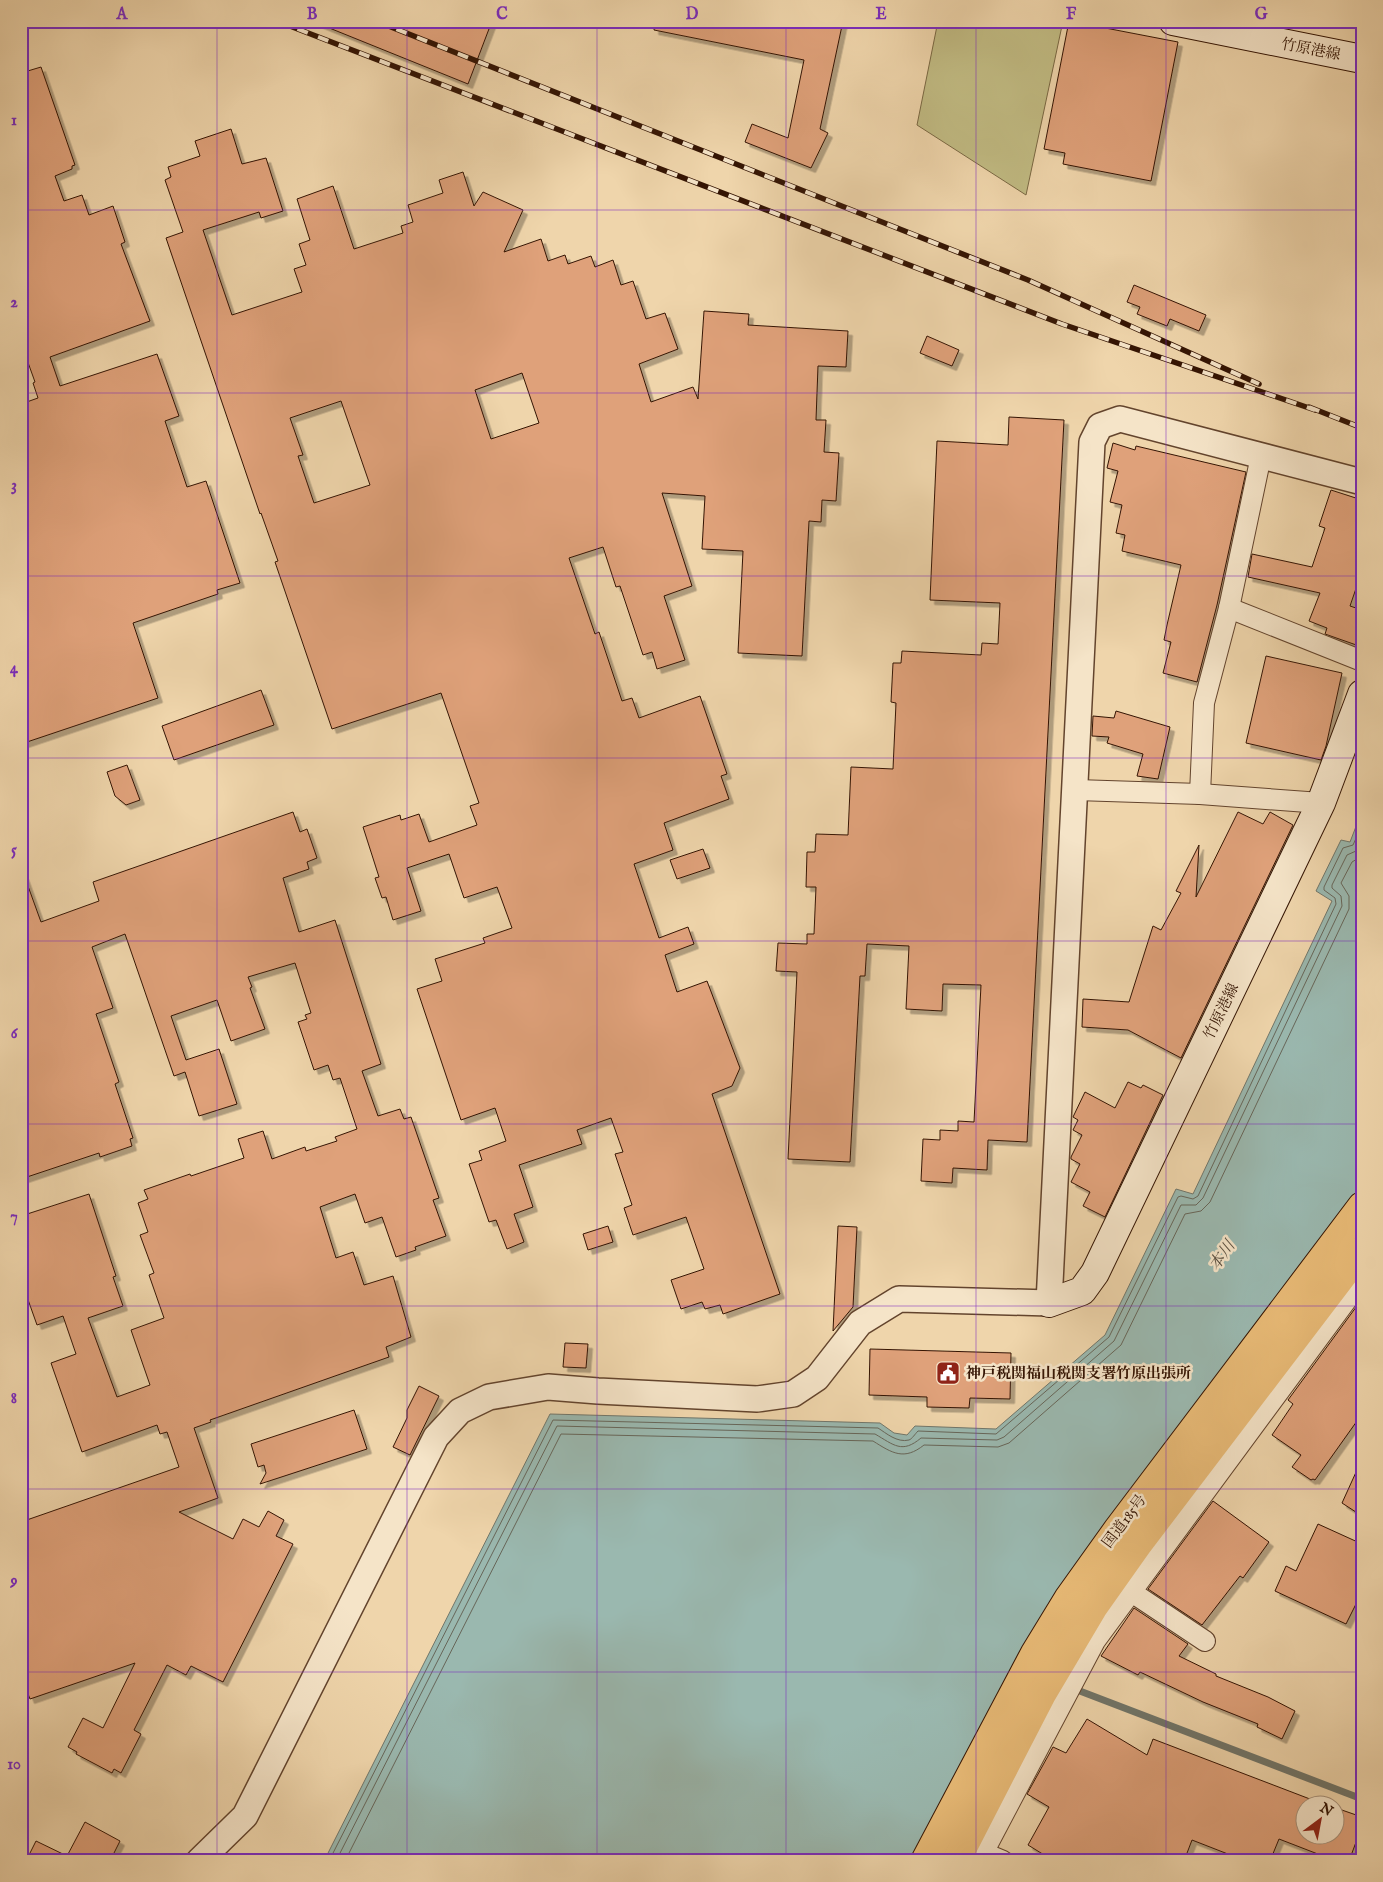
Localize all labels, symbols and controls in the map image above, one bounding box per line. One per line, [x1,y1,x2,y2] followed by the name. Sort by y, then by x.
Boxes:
[116,5,129,25] text: A
[307,5,318,25] text: B
[496,5,508,25] text: C
[686,5,699,25] text: D
[875,5,887,25] text: E
[1066,5,1077,25] text: F
[1255,5,1268,25] text: G
[1280,34,1342,65] street label: 竹原港線
[11,111,17,131] text: 1
[10,293,18,313] text: 2
[11,476,17,496] text: 3
[10,659,19,679] text: 4
[11,841,17,861] text: 5
[1200,980,1243,1042] street label: 竹原港線
[11,1024,19,1044] text: 6
[10,1207,18,1227] text: 7
[1205,1236,1241,1275] water label: 本川
[935,1360,961,1386] public building icon: 神戸税関福山税関支署竹原出張所
[966,1364,1191,1383] place label: 神戸税関福山税関支署竹原出張所
[11,1389,17,1409] text: 8
[1098,1491,1151,1552] street label: 国道185号
[10,1572,18,1592] text: 9
[7,1755,21,1775] text: 10
[1296,1794,1346,1844] north arrow
[1316,1798,1336,1821] text: N

